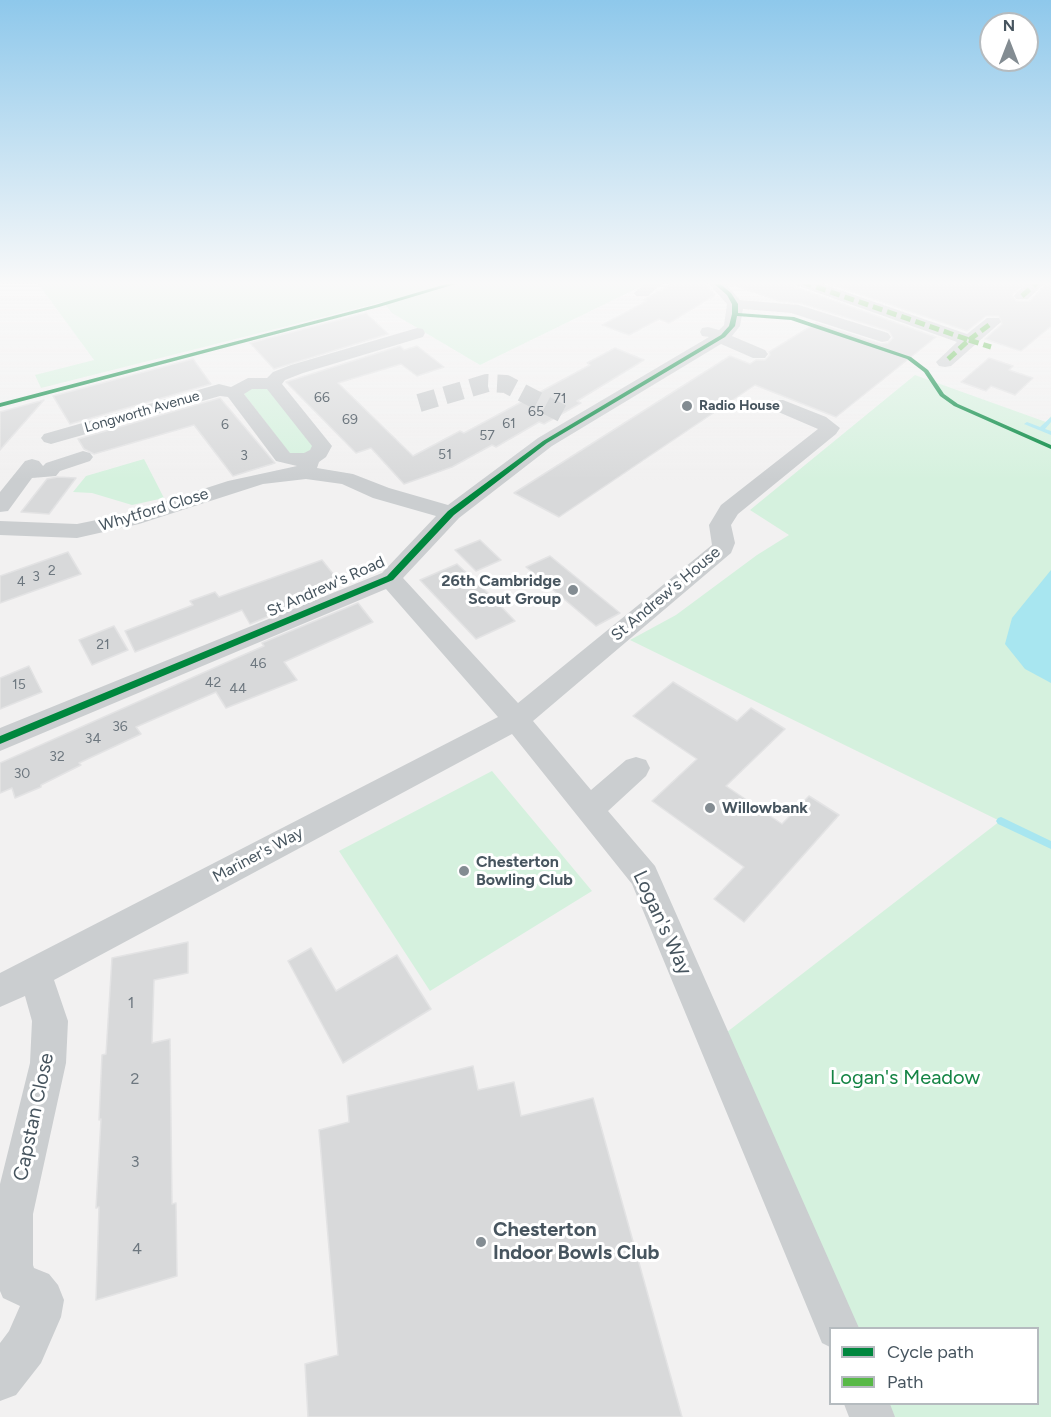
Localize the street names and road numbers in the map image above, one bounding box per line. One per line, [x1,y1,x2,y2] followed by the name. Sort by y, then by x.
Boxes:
[82,388,202,436] street label: Longworth Avenue
[97,484,211,536] street label: Whytford Close
[608,543,724,645] street label: St Andrew's House
[264,552,388,622] street label: St Andrew's Road
[209,823,307,887] street label: Mariner's Way
[627,867,697,979] street label: Logan's Way
[9,1051,59,1183] street label: Capstan Close

